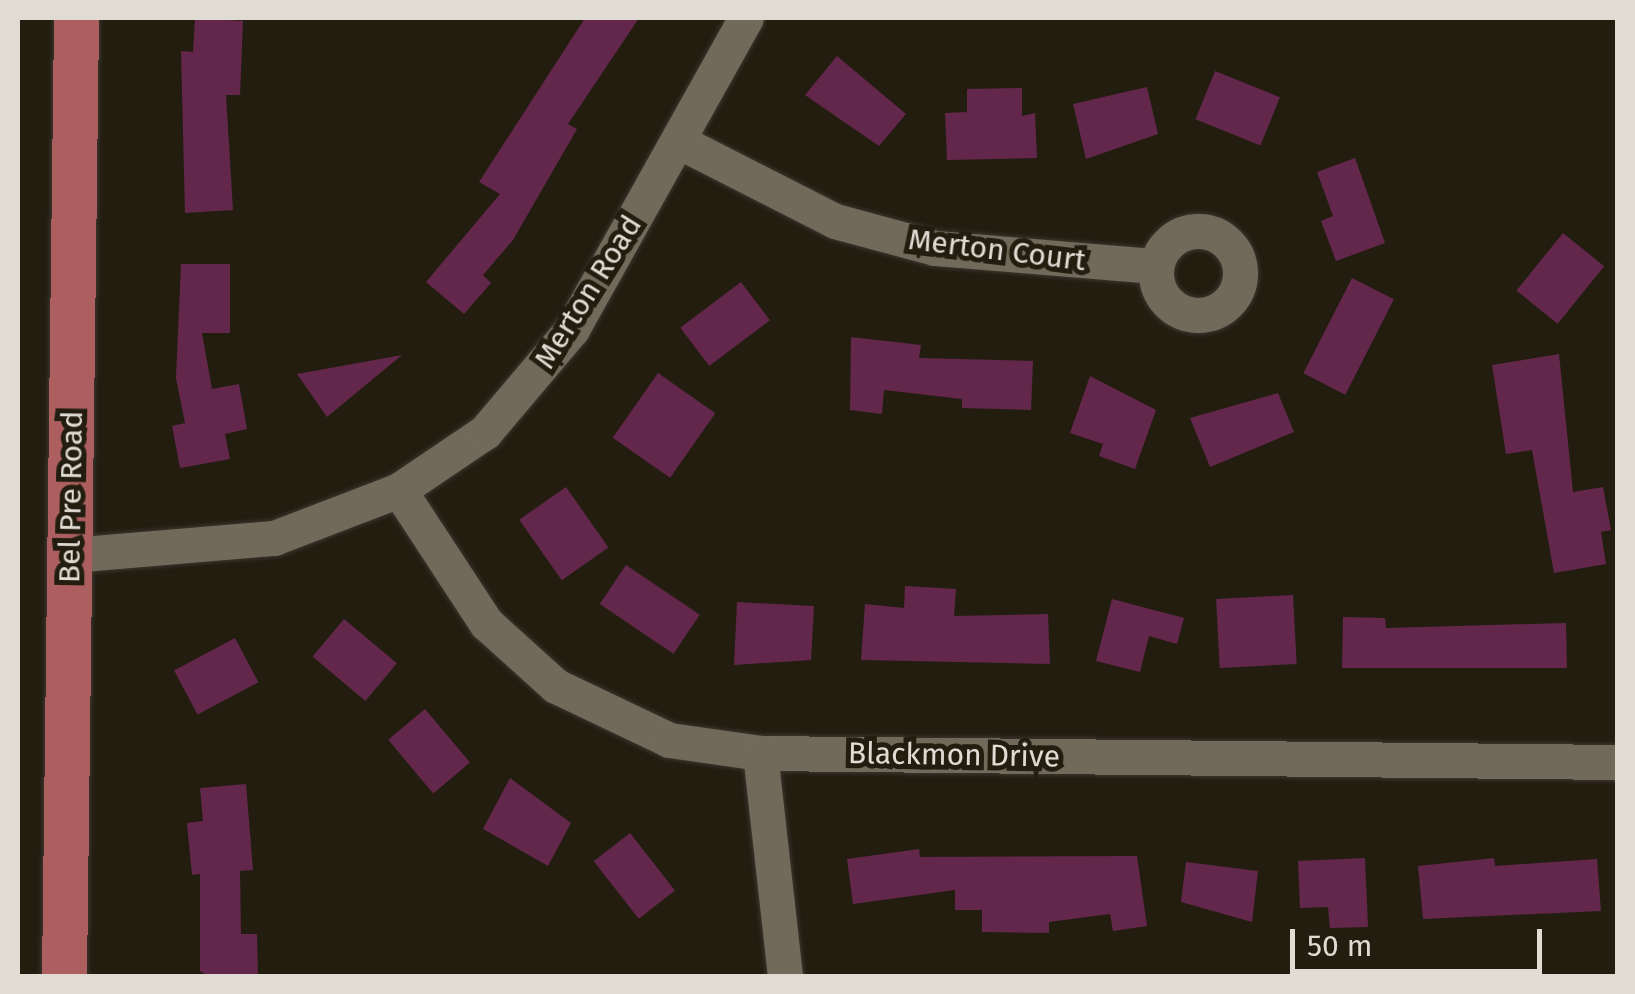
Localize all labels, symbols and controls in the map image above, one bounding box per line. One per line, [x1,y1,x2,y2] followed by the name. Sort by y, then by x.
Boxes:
[527,209,649,375] street label: Merton Road
[906,221,1088,279] street label: Merton Court
[51,411,91,583] street label: Bel Pre Road
[848,735,1060,775] street label: Blackmon Drive
[1295,909,1548,971] scale bar
[1307,928,1372,964] text: 50 m

